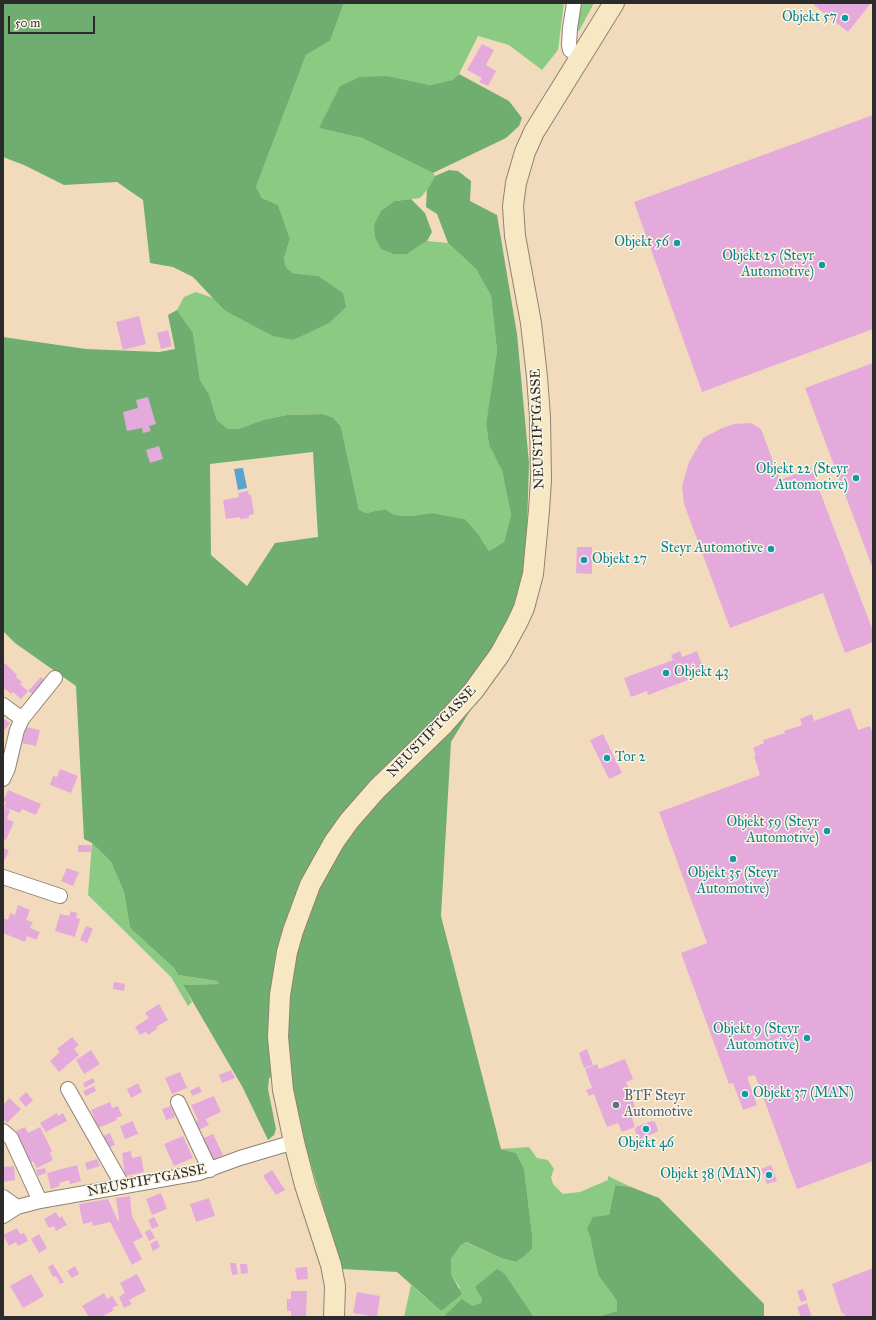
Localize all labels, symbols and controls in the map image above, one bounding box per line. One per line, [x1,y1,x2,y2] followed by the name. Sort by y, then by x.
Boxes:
[10,8,97,34] scale bar
[782,10,837,26] place label: Objekt 57
[840,13,850,23] marker: Objekt 57
[15,16,40,30] text: 50 m
[614,235,669,251] place label: Objekt 56
[672,238,682,248] marker: Objekt 56
[722,249,814,282] place label: Objekt 25 (Steyr Automotive)
[817,260,827,270] marker: Objekt 25 (Steyr Automotive)
[527,368,549,490] street label: NEUSTIFTGASSE
[756,462,848,494] place label: Objekt 22 (Steyr Automotive)
[851,473,861,483] marker: Objekt 22 (Steyr Automotive)
[661,541,763,557] place label: Steyr Automotive
[766,544,776,554] marker: Steyr Automotive
[592,552,647,568] place label: Objekt 27
[579,555,589,565] marker: Objekt 27
[674,665,728,681] place label: Objekt 43
[661,668,671,678] marker: Objekt 43
[384,683,480,781] street label: NEUSTIFTGASSE
[615,750,646,766] place label: Tor 2
[602,753,612,763] marker: Tor 2
[726,815,819,848] place label: Objekt 59 (Steyr Automotive)
[822,826,832,836] marker: Objekt 59 (Steyr Automotive)
[728,854,738,864] marker: Objekt 35 (Steyr Automotive)
[688,866,778,898] place label: Objekt 35 (Steyr Automotive)
[713,1022,799,1054] place label: Objekt 9 (Steyr Automotive)
[802,1033,812,1043] marker: Objekt 9 (Steyr Automotive)
[753,1086,854,1102] place label: Objekt 37 (MAN)
[624,1089,693,1122] place label: BTF Steyr Automotive
[740,1089,750,1099] marker: Objekt 37 (MAN)
[611,1100,621,1110] marker: BTF Steyr Automotive
[641,1124,651,1134] marker: Objekt 46
[618,1136,674,1152] place label: Objekt 46
[86,1161,208,1201] street label: NEUSTIFTGASSE
[660,1167,761,1183] place label: Objekt 38 (MAN)
[764,1170,774,1180] marker: Objekt 38 (MAN)

